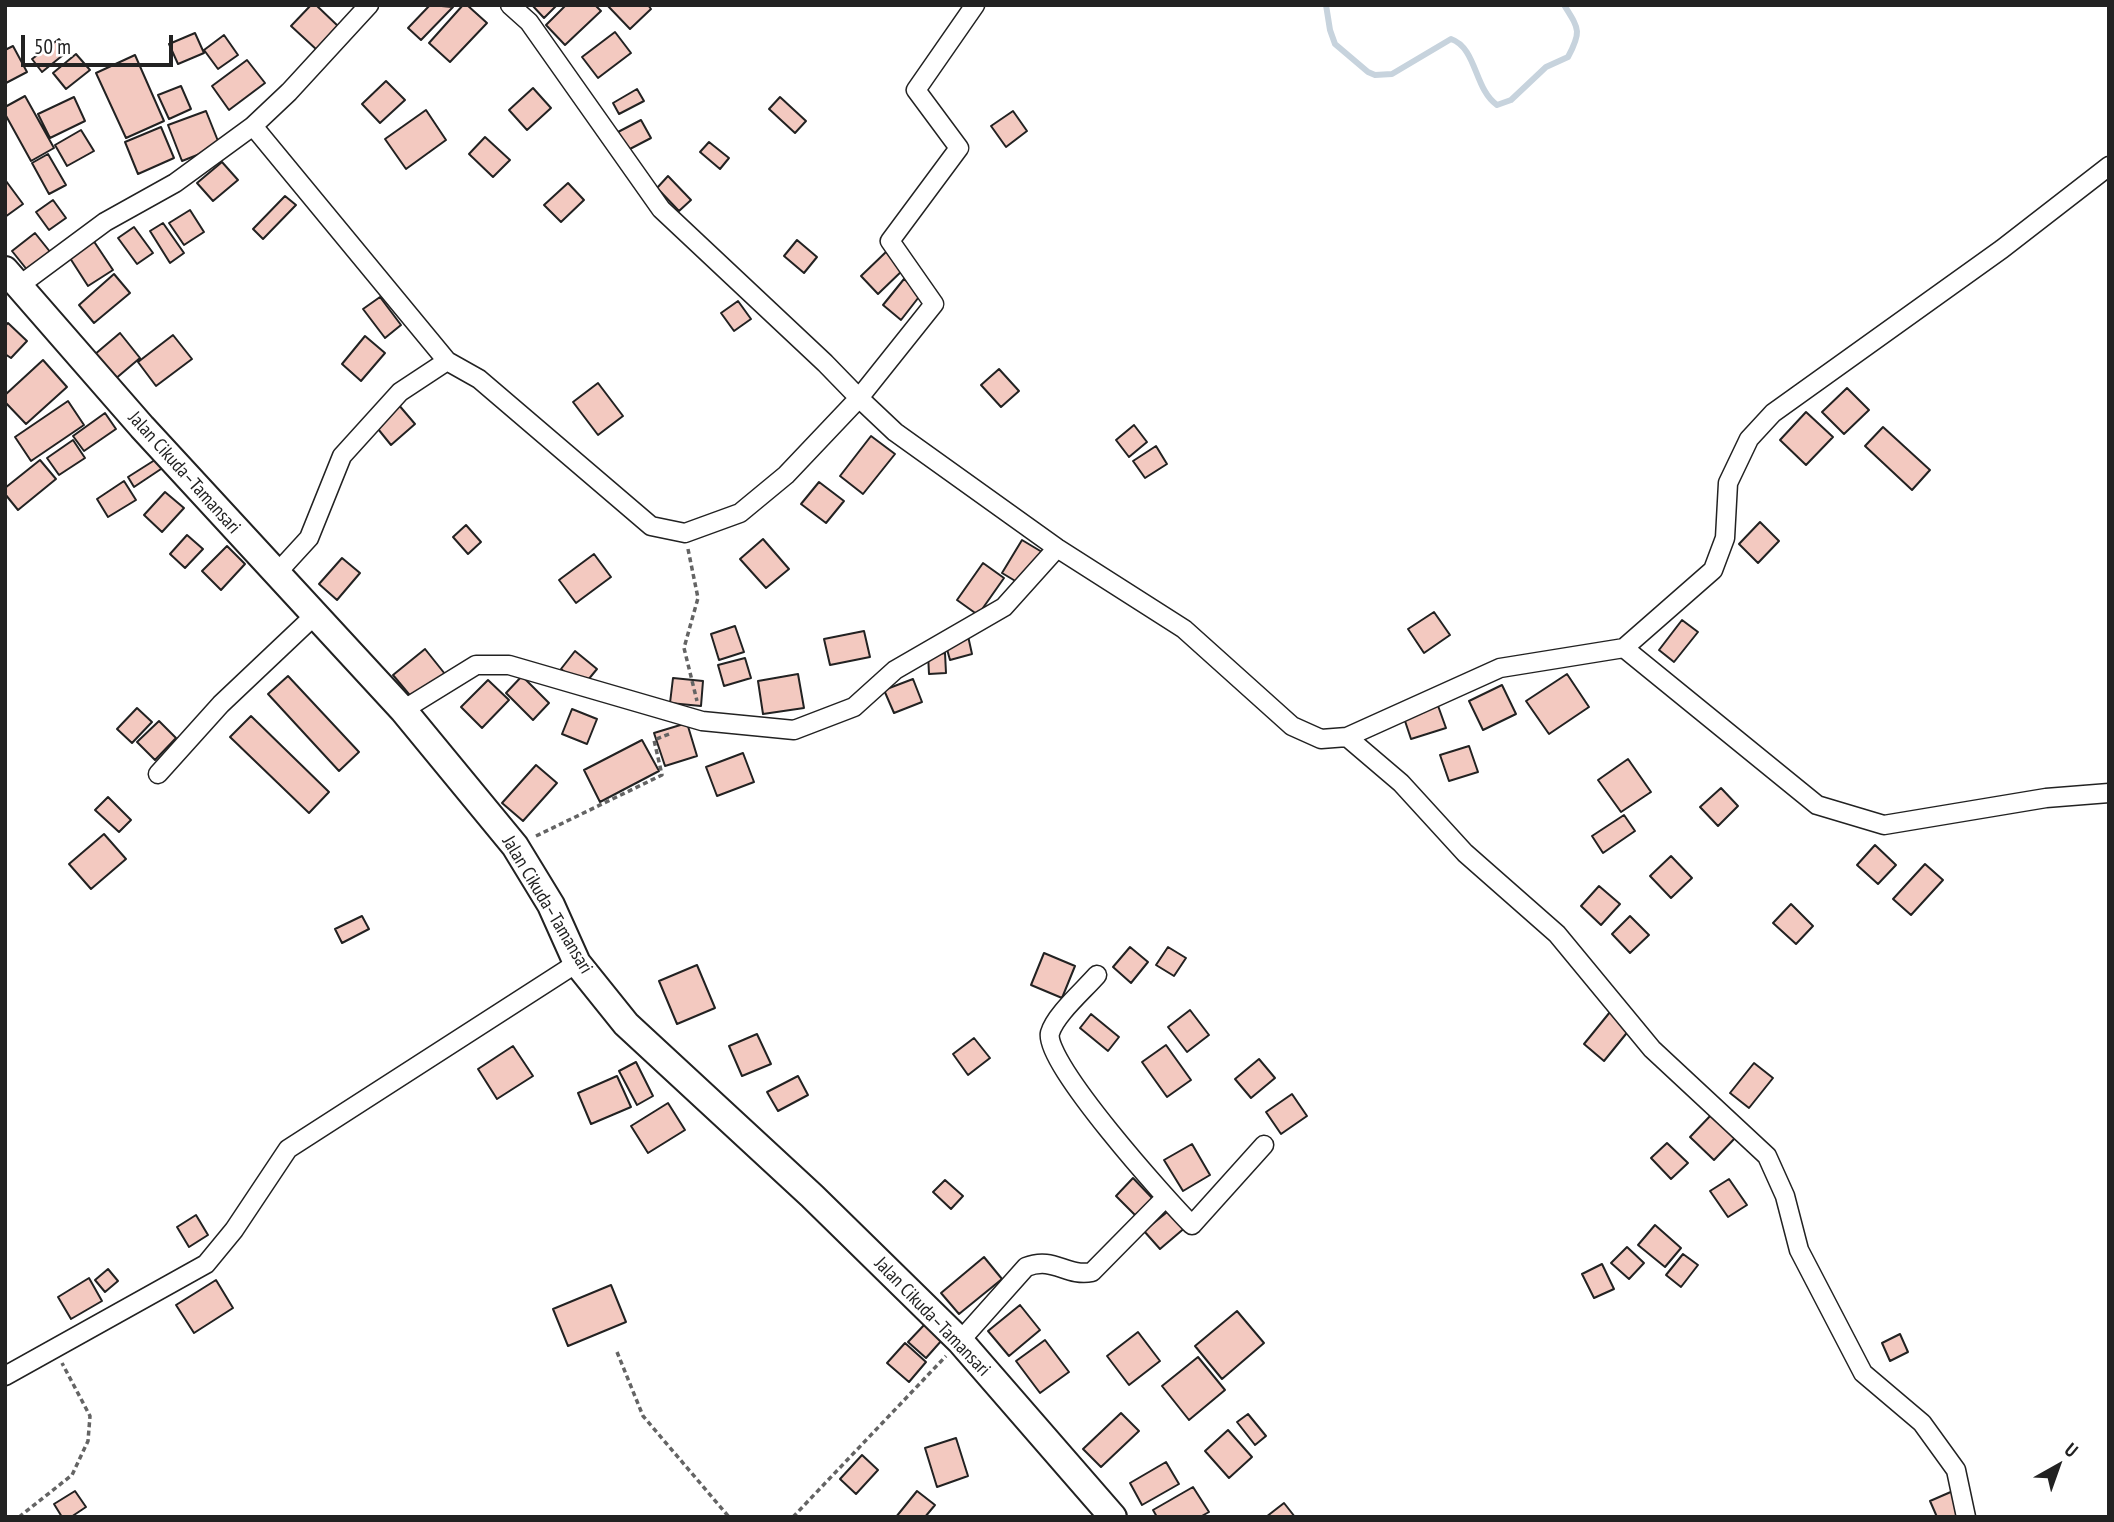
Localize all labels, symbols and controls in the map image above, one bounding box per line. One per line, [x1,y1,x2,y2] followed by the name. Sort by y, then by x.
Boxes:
[24,21,177,65] scale bar
[34,33,71,60] text: 50 m
[123,407,245,539] street label: Jalan Cikuda–Tamansari
[497,832,597,978] street label: Jalan Cikuda–Tamansari
[869,1253,995,1381] street label: Jalan Cikuda–Tamansari
[2023,1431,2093,1501] north arrow
[2060,1438,2083,1462] text: U

